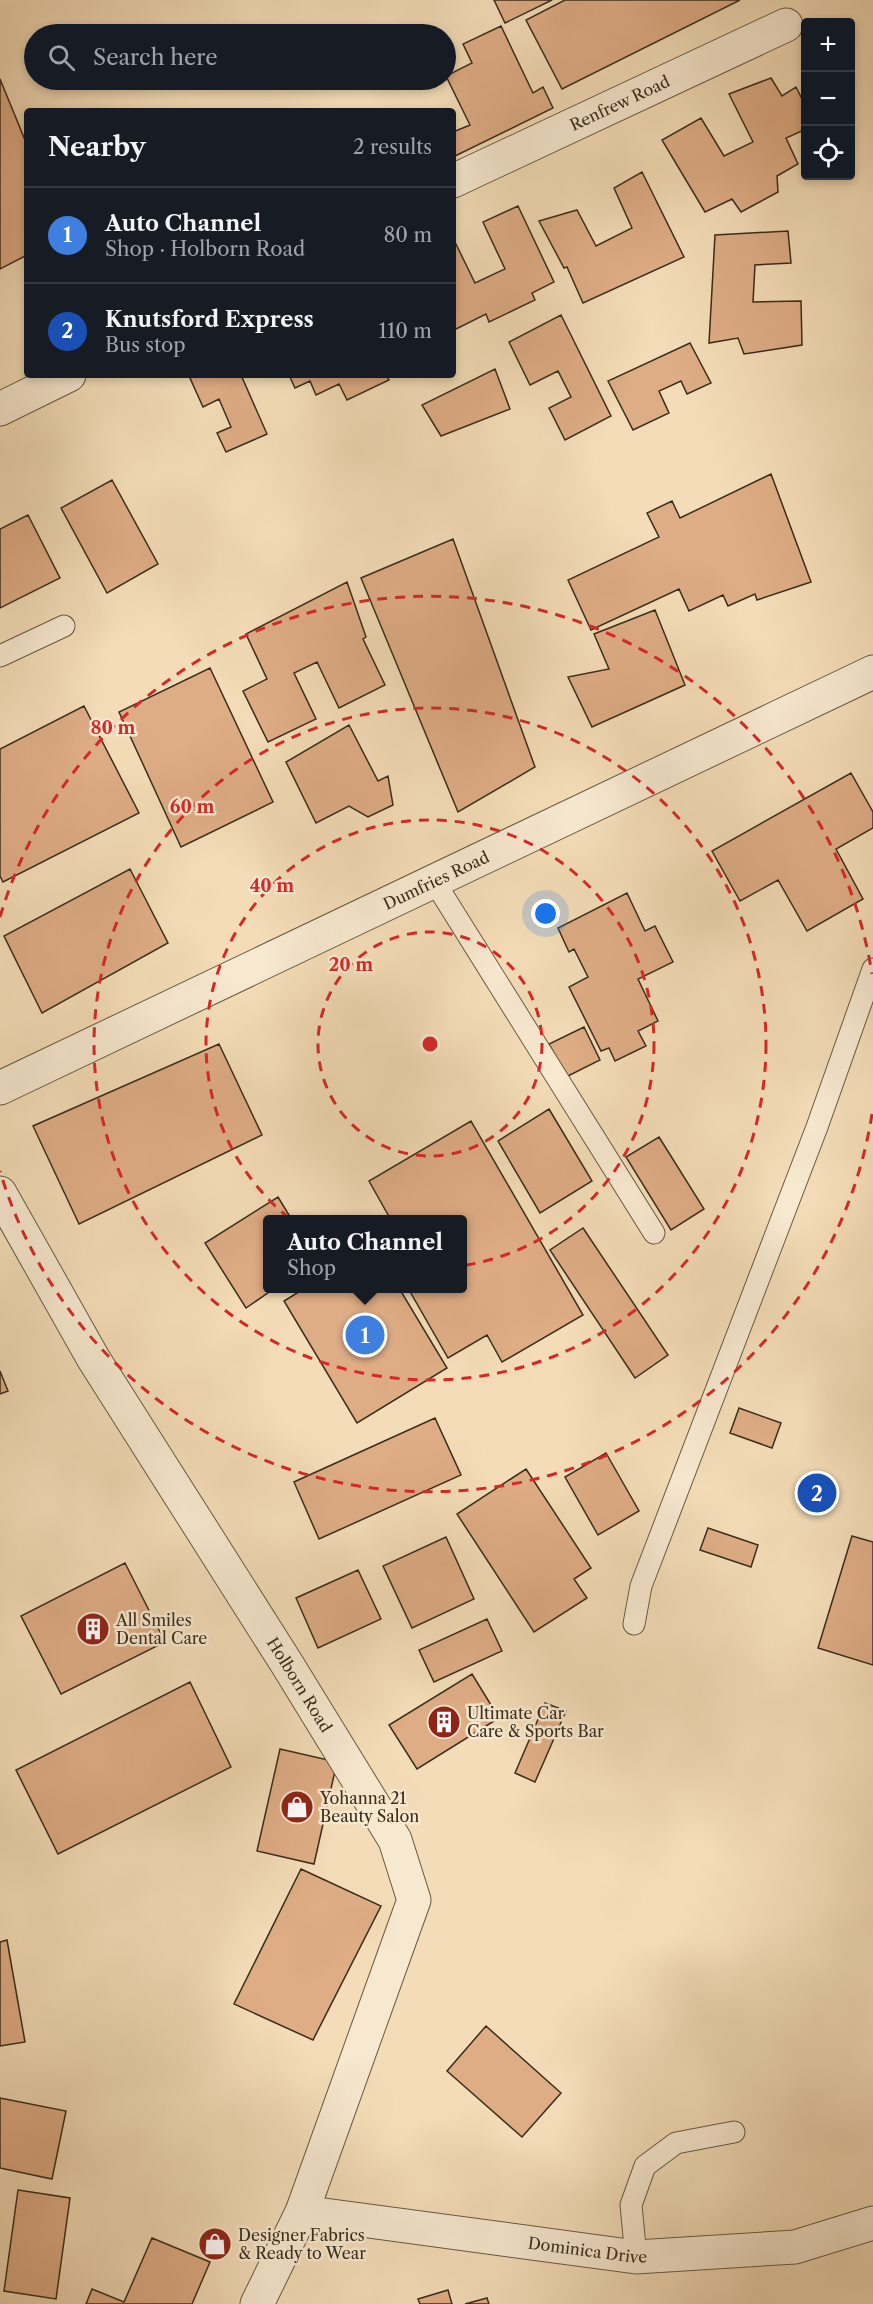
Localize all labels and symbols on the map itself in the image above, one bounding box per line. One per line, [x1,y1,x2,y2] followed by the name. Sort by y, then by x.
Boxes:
[566,71,673,135] street label: Renfrew Road
[90,717,136,739] text: 80 m
[170,796,214,818] text: 60 m
[380,846,492,914] street label: Dumfries Road
[250,875,294,897] text: 40 m
[531,899,560,928] your location
[329,954,373,976] text: 20 m
[420,1034,440,1054] centre of rings
[346,1312,385,1358] pin: 1
[798,1470,836,1516] pin: 2
[115,1610,207,1648] place label: All Smiles Dental Care
[75,1611,111,1647] building icon: All Smiles Dental Care
[263,1634,337,1736] street label: Holborn Road
[467,1703,604,1741] place label: Ultimate Car Care & Sports Bar
[426,1704,462,1740] building icon: Ultimate Car Care & Sports Bar
[319,1788,419,1826] place label: Yohanna 21 Beauty Salon
[279,1789,315,1825] shop icon: Yohanna 21 Beauty Salon
[238,2225,366,2263] place label: Designer Fabrics & Ready to Wear
[197,2226,233,2262] shop icon: Designer Fabrics & Ready to Wear
[527,2233,648,2267] street label: Dominica Drive

